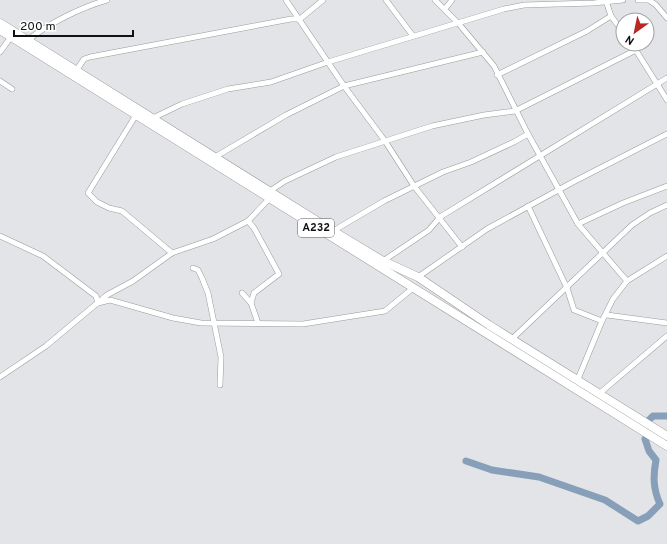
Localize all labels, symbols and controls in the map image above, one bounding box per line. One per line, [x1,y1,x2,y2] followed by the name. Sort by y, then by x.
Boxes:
[14,12,133,38] scale bar
[615,12,655,52] north arrow
[20,19,56,35] text: 200 m
[623,32,637,48] text: N
[298,219,334,237] road number: A232

